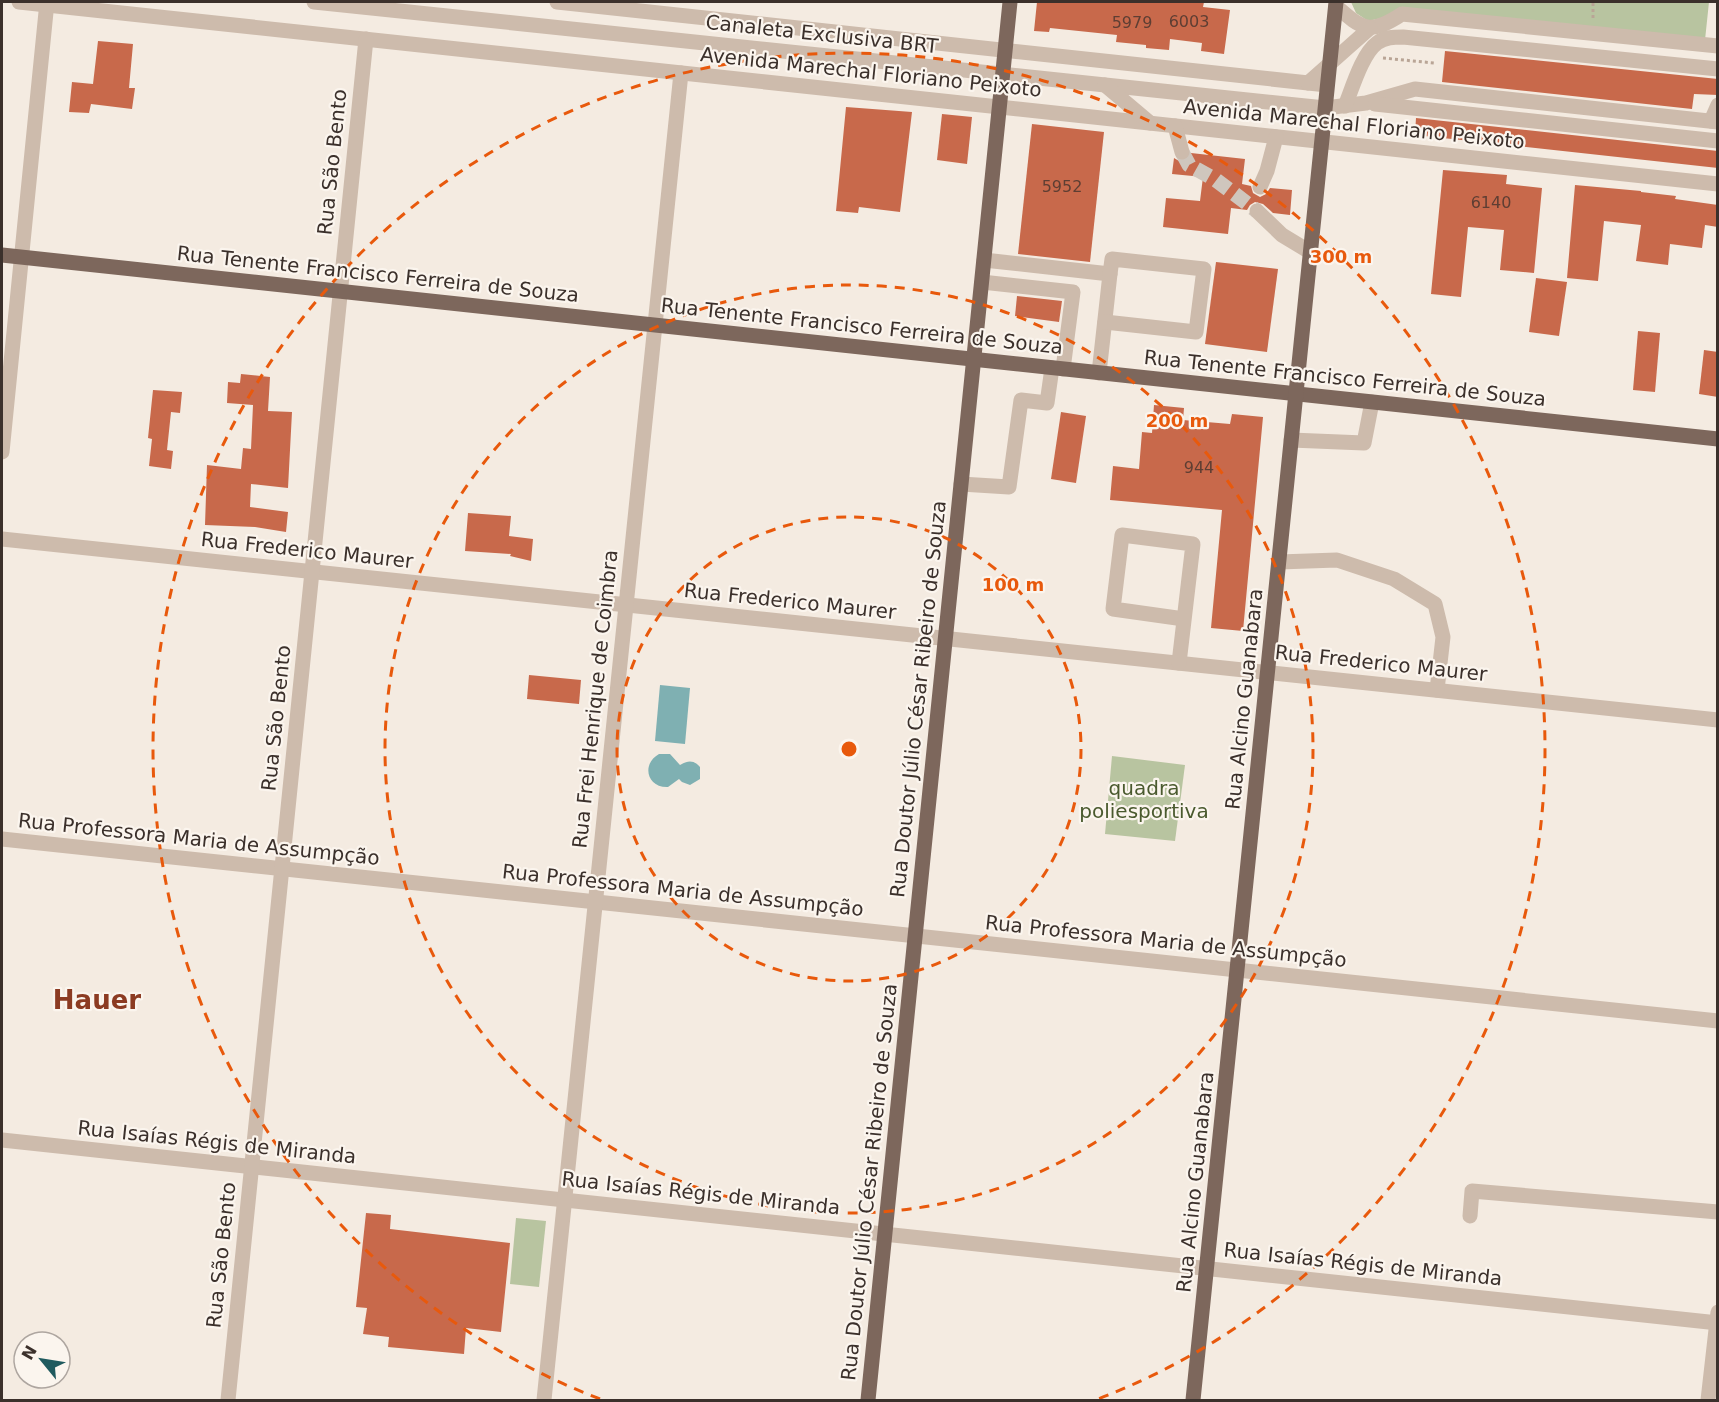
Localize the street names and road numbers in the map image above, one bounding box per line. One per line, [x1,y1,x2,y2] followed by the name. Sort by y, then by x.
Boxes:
[705,10,940,58] street label: Canaleta Exclusiva BRT
[699,42,1043,102] street label: Avenida Marechal Floriano Peixoto
[312,88,352,236] street label: Rua São Bento
[1182,94,1526,154] street label: Avenida Marechal Floriano Peixoto
[176,241,580,307] street label: Rua Tenente Francisco Ferreira de Souza
[660,293,1064,359] street label: Rua Tenente Francisco Ferreira de Souza
[1143,345,1547,411] street label: Rua Tenente Francisco Ferreira de Souza
[885,499,951,899] street label: Rua Doutor Júlio César Ribeiro de Souza
[200,527,415,573] street label: Rua Frederico Maurer
[567,549,623,849] street label: Rua Frei Henrique de Coimbra
[683,578,898,624] street label: Rua Frederico Maurer
[1220,587,1268,811] street label: Rua Alcino Guanabara
[1274,640,1489,686] street label: Rua Frederico Maurer
[256,644,296,792] street label: Rua São Bento
[17,808,381,870] street label: Rua Professora Maria de Assumpção
[501,859,865,921] street label: Rua Professora Maria de Assumpção
[984,910,1348,972] street label: Rua Professora Maria de Assumpção
[836,982,902,1382] street label: Rua Doutor Júlio César Ribeiro de Souza
[1171,1070,1219,1294] street label: Rua Alcino Guanabara
[76,1115,358,1169] street label: Rua Isaías Régis de Miranda
[560,1166,842,1220] street label: Rua Isaías Régis de Miranda
[201,1181,241,1329] street label: Rua São Bento
[1222,1237,1504,1291] street label: Rua Isaías Régis de Miranda

